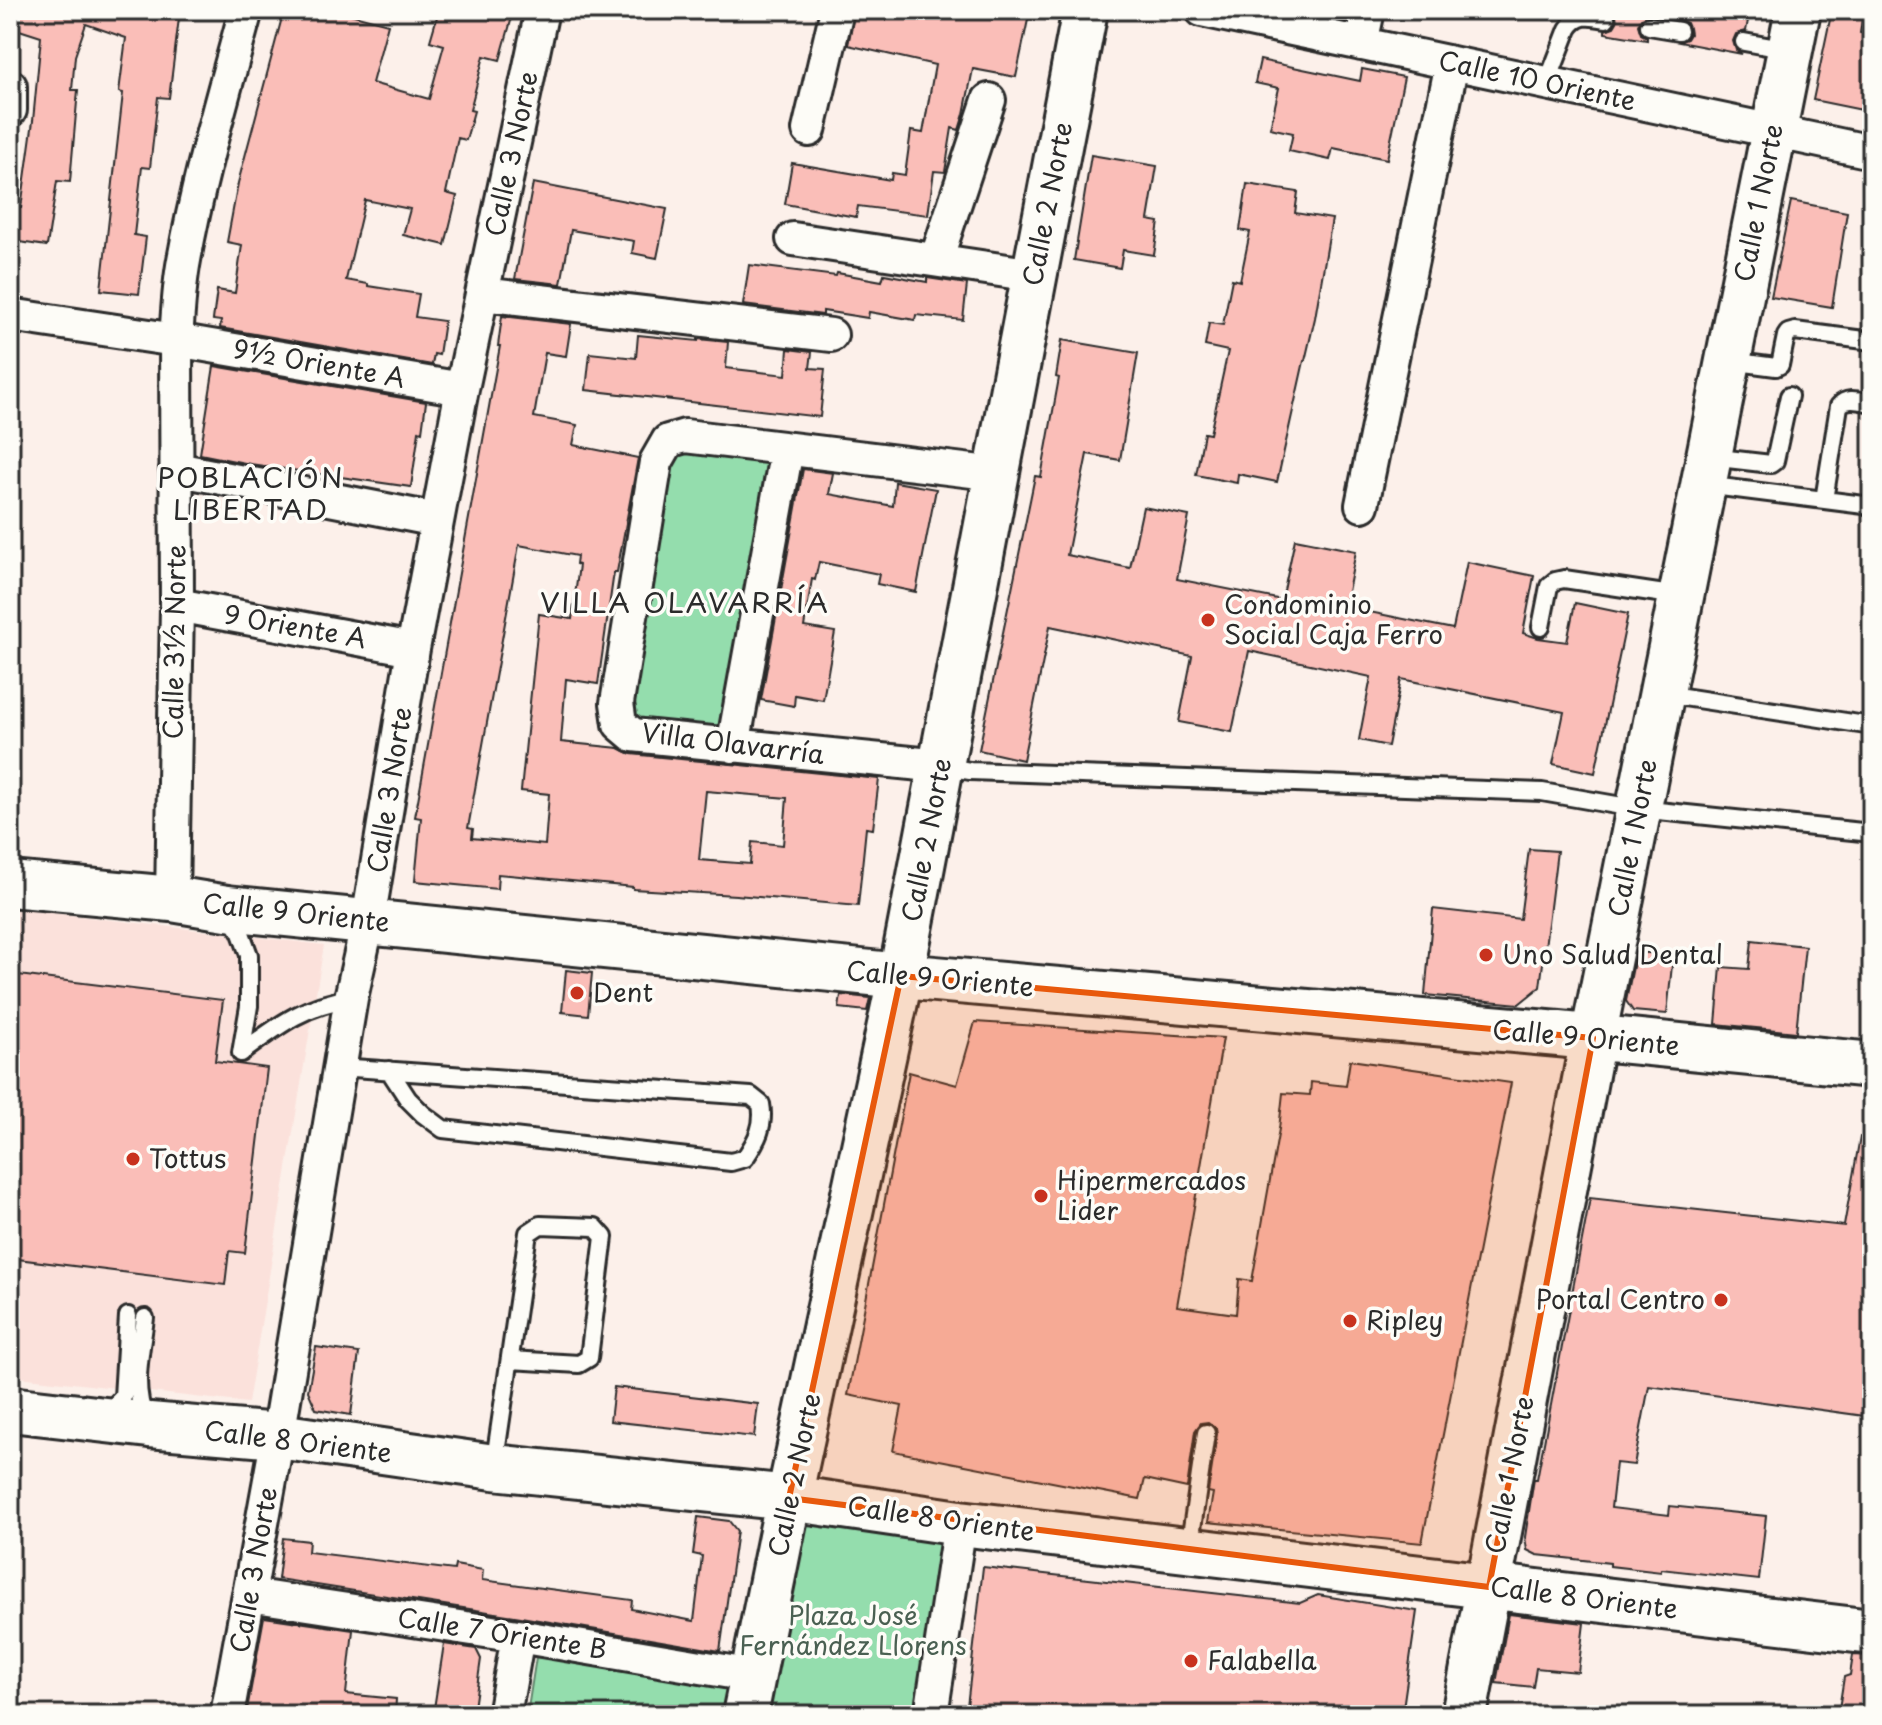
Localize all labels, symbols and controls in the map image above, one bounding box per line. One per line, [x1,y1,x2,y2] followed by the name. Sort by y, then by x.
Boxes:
[1435,40,1640,119] street label: Calle 10 Oriente
[474,68,547,240] street label: Calle 3 Norte
[1012,118,1082,289] street label: Calle 2 Norte
[1723,121,1792,285] street label: Calle 1 Norte
[230,328,408,397] street label: 9½ Oriente A
[157,455,345,530] district label: POBLACIÓN LIBERTAD
[152,544,195,740] street label: Calle 3½ Norte
[540,580,830,623] district label: VILLA OLAVARRÍA
[1224,584,1443,653] place label: Condominio Social Caja Ferro
[221,594,370,657] street label: 9 Oriente A
[1199,611,1217,629] marker: Condominio Social Caja Ferro
[356,704,421,876] street label: Calle 3 Norte
[640,712,828,773] street label: Villa Olavarría
[891,754,961,925] street label: Calle 2 Norte
[1597,756,1666,920] street label: Calle 1 Norte
[201,882,392,941] street label: Calle 9 Oriente
[1502,934,1723,973] place label: Uno Salud Dental
[1477,946,1495,964] marker: Uno Salud Dental
[845,950,1035,1005] street label: Calle 9 Oriente
[593,972,653,1011] place label: Dent
[568,984,586,1002] marker: Dent
[1491,1009,1681,1064] street label: Calle 9 Oriente
[149,1138,226,1177] place label: Tottus
[124,1150,142,1168] marker: Tottus
[1057,1160,1246,1229] place label: Hipermercados Lider
[1032,1187,1050,1205] marker: Hipermercados Lider
[1536,1279,1705,1318] place label: Portal Centro
[1712,1291,1730,1309] marker: Portal Centro
[1366,1300,1444,1339] place label: Ripley
[1341,1312,1359,1330] marker: Ripley
[757,1389,830,1560] street label: Calle 2 Norte
[1474,1393,1543,1557] street label: Calle 1 Norte
[202,1410,394,1471] street label: Calle 8 Oriente
[219,1484,286,1656] street label: Calle 3 Norte
[845,1485,1037,1550] street label: Calle 8 Oriente
[1488,1566,1680,1627] street label: Calle 8 Oriente
[739,1595,967,1664] park label: Plaza José Fernández Llorens
[395,1597,610,1668] street label: Calle 7 Oriente B
[1207,1640,1317,1679] place label: Falabella
[1182,1652,1200,1670] marker: Falabella

